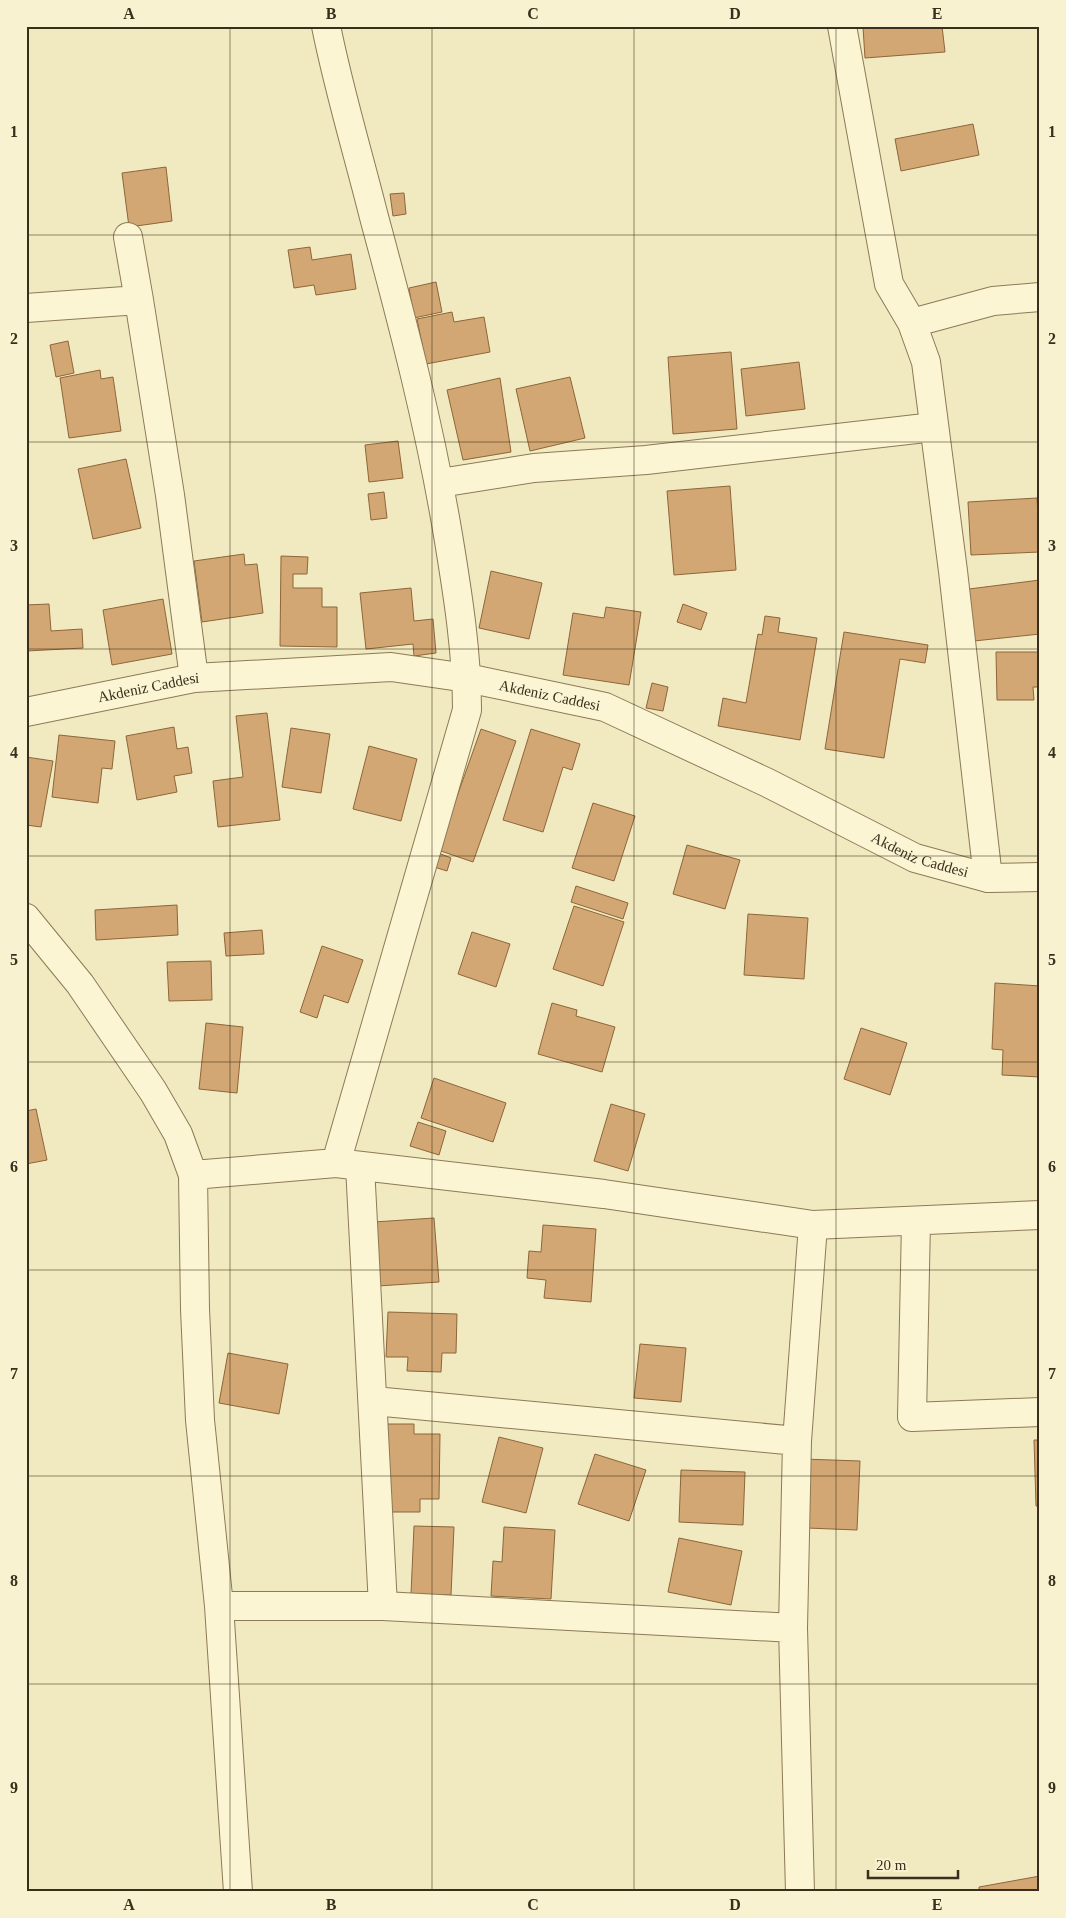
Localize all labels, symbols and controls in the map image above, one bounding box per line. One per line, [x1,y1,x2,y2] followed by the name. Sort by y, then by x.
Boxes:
[123,5,135,22] text: A
[326,5,337,22] text: B
[527,5,539,22] text: C
[729,5,741,22] text: D
[932,5,942,22] text: E
[10,123,18,140] text: 1
[1048,123,1056,140] text: 1
[10,330,18,347] text: 2
[1048,330,1056,347] text: 2
[10,537,18,554] text: 3
[1048,537,1056,554] text: 3
[96,670,200,705] street label: Akdeniz Caddesi
[498,677,602,714] street label: Akdeniz Caddesi
[10,744,18,761] text: 4
[1048,744,1056,761] text: 4
[869,829,970,880] street label: Akdeniz Caddesi
[10,951,18,968] text: 5
[1048,951,1056,968] text: 5
[10,1158,18,1175] text: 6
[1048,1158,1056,1175] text: 6
[10,1365,18,1382] text: 7
[1048,1365,1056,1382] text: 7
[10,1572,18,1589] text: 8
[1048,1572,1056,1589] text: 8
[10,1779,18,1796] text: 9
[1048,1779,1056,1796] text: 9
[868,1848,958,1880] scale bar
[876,1857,907,1873] text: 20 m
[123,1896,135,1913] text: A
[326,1896,337,1913] text: B
[527,1896,539,1913] text: C
[729,1896,741,1913] text: D
[932,1896,942,1913] text: E

